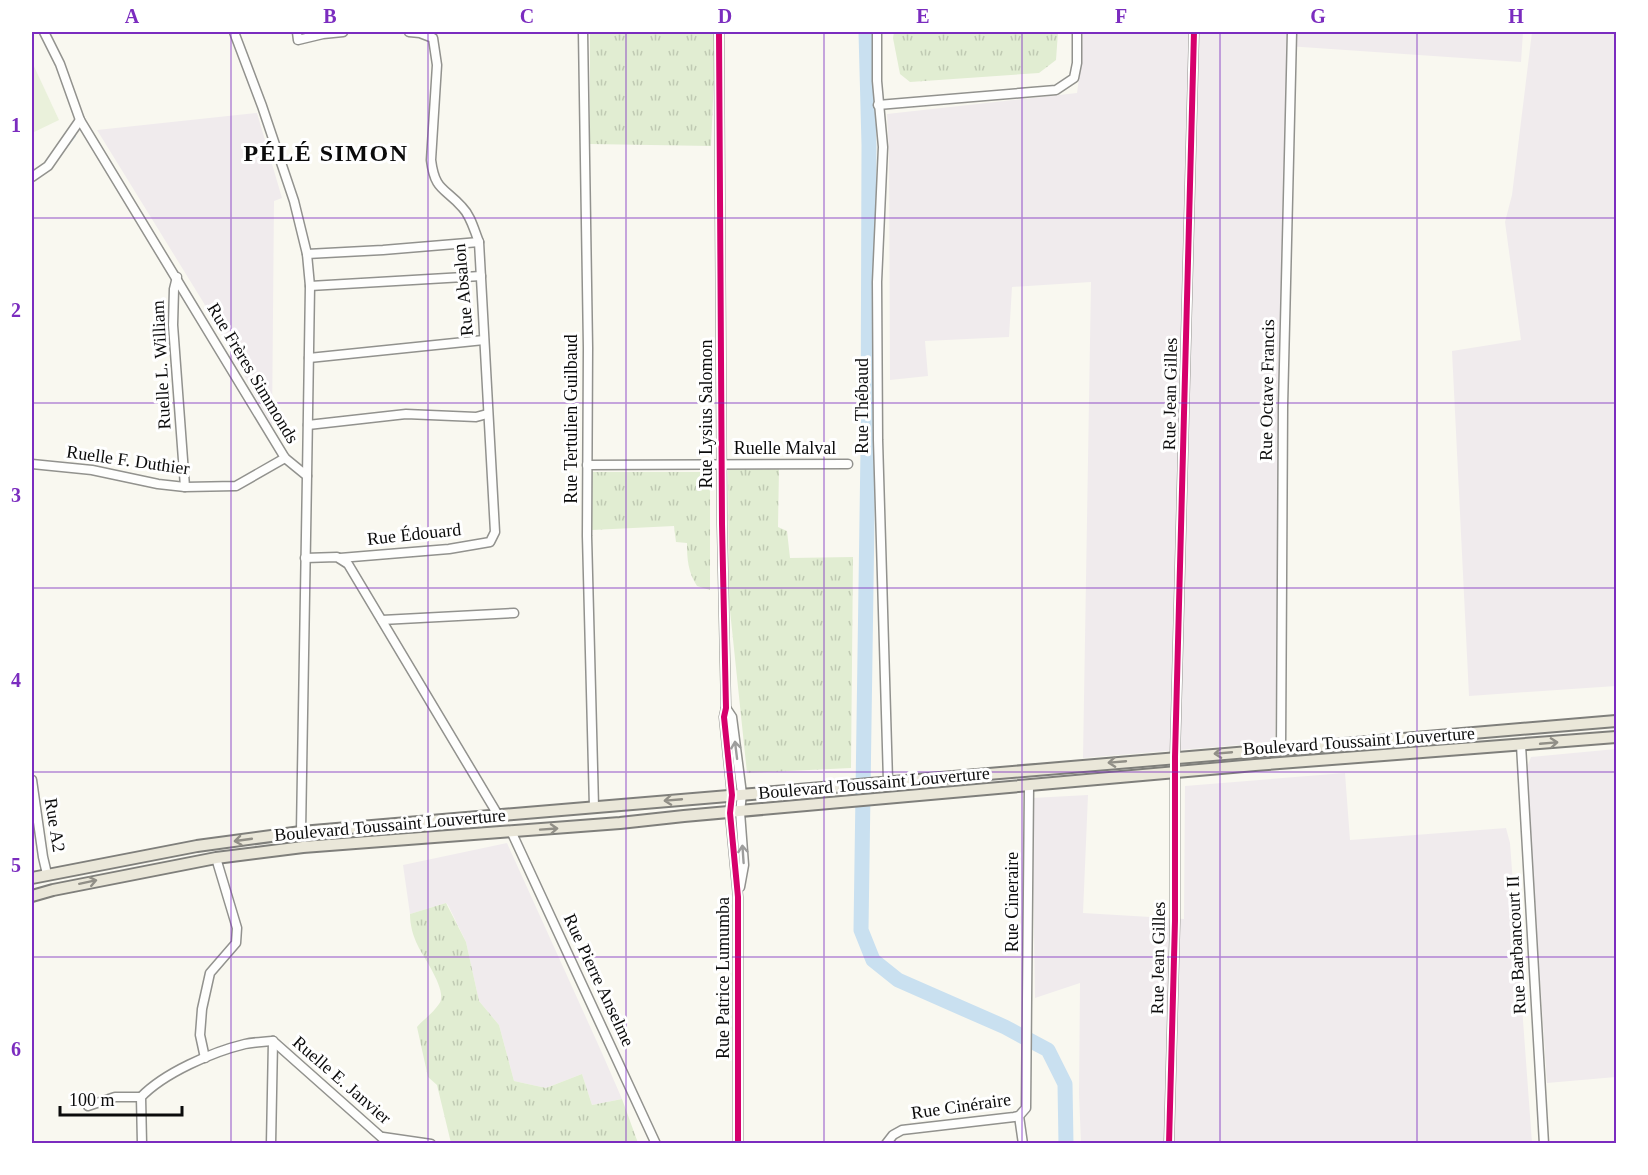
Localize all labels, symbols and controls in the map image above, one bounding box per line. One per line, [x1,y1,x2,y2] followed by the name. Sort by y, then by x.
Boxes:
[125,5,140,27] text: A
[323,5,337,27] text: B
[520,5,534,27] text: C
[718,5,732,27] text: D
[916,5,930,27] text: E
[1115,5,1127,27] text: F
[1310,5,1326,27] text: G
[1508,5,1524,27] text: H
[11,114,21,136] text: 1
[243,140,409,166] district label: PÉLÉ SIMON
[449,243,477,337] street label: Rue Absalon
[11,299,21,321] text: 2
[203,299,303,447] street label: Rue Frères Simmonds
[148,300,174,430] street label: Ruelle L. William
[1256,319,1278,461] street label: Rue Octave Francis
[561,334,581,504] street label: Rue Tertulien Guilbaud
[1159,337,1181,451] street label: Rue Jean Gilles
[696,339,716,489] street label: Rue Lysius Salomon
[852,358,872,454] street label: Rue Thébaud
[734,438,836,458] street label: Ruelle Malval
[65,441,191,479] street label: Ruelle F. Duthier
[11,484,21,506] text: 3
[366,518,462,549] street label: Rue Édouard
[11,669,21,691] text: 4
[1242,723,1476,759] street label: Boulevard Toussaint Louverture
[1539,737,1558,748] one-way arrow
[731,741,742,761] one-way arrow
[1214,748,1234,759] one-way arrow
[1108,757,1128,768] one-way arrow
[757,763,991,803] street label: Boulevard Toussaint Louverture
[664,795,684,806] one-way arrow
[41,797,69,853] street label: Rue A2
[273,805,507,845] street label: Boulevard Toussaint Louverture
[539,823,559,834] one-way arrow
[234,834,253,845] one-way arrow
[737,845,748,865] one-way arrow
[1002,852,1022,952] street label: Rue Cineraire
[11,854,21,876] text: 5
[1502,875,1530,1015] street label: Rue Barbancourt II
[79,876,98,888] one-way arrow
[713,897,733,1059] street label: Rue Patrice Lumumba
[1147,901,1169,1015] street label: Rue Jean Gilles
[560,911,638,1049] street label: Rue Pierre Anselme
[289,1032,395,1128] street label: Ruelle E. Janvier
[11,1038,21,1060] text: 6
[60,1079,182,1117] scale bar
[910,1089,1012,1123] street label: Rue Cinéraire
[69,1090,115,1110] text: 100 m

